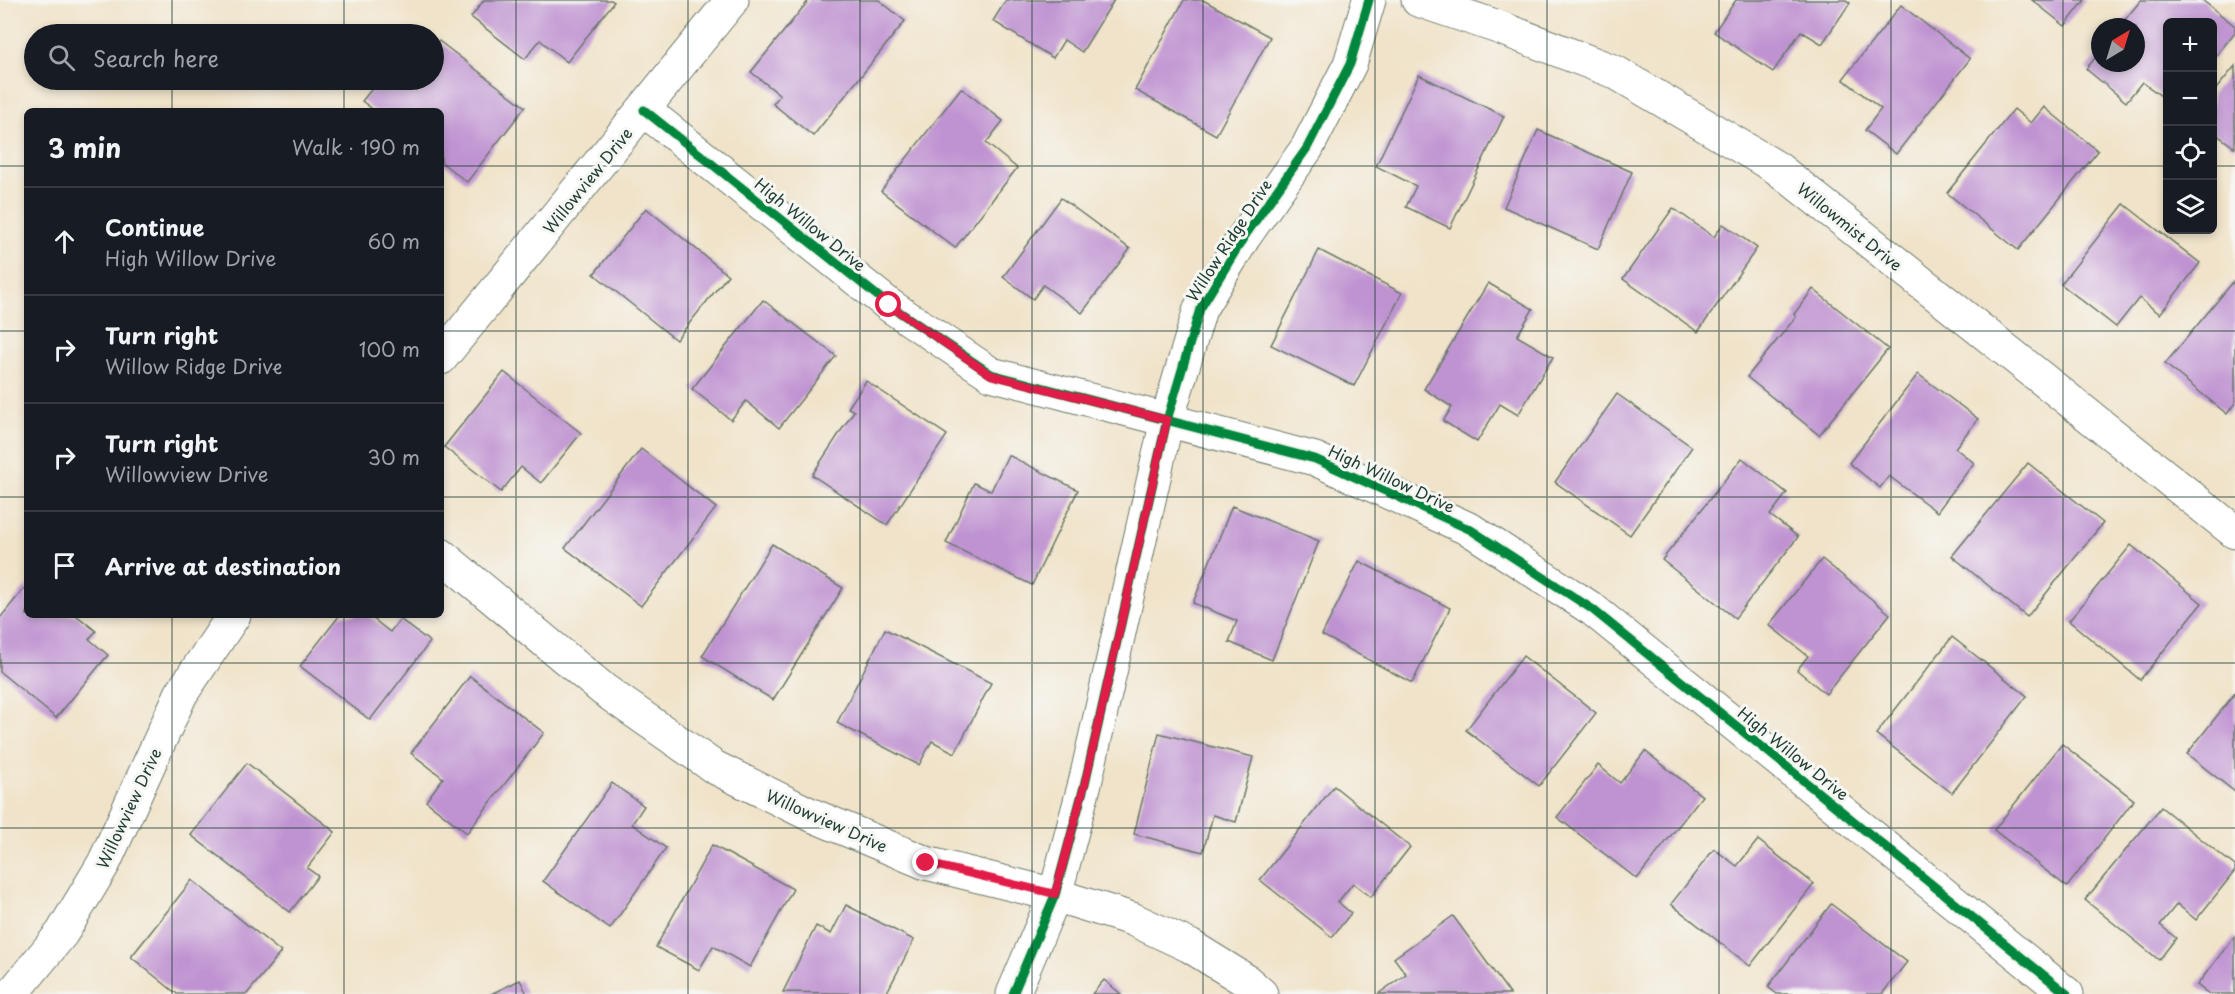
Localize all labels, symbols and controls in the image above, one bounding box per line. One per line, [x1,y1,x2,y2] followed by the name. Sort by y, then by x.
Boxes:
[2091,18,2145,72] north arrow
[2163,18,2217,234] map controls
[2163,18,2217,72] button: +
[24,24,444,90] search box
[45,41,78,74] icon: search
[93,41,219,74] text: Search here
[2163,72,2217,126] button: −
[537,122,637,238] street label: Willowview Drive
[2163,126,2217,180] button: locate
[48,128,121,167] text: 3 min
[292,132,420,162] text: Walk · 190 m
[750,172,872,277] street label: High Willow Drive
[1179,174,1277,306] street label: Willow Ridge Drive
[1792,176,1908,276] street label: Willowmist Drive
[2163,180,2217,234] button: layers
[105,210,204,243] text: Continue
[48,225,81,258] icon: ahead
[368,226,420,256] text: 60 m
[105,243,276,273] text: High Willow Drive
[875,291,901,317] route start
[105,318,218,351] text: Turn right
[48,333,81,366] icon: right
[359,334,420,364] text: 100 m
[105,351,282,381] text: Willow Ridge Drive
[105,426,218,459] text: Turn right
[1325,438,1459,518] street label: High Willow Drive
[48,441,81,474] icon: right
[367,442,420,472] text: 30 m
[105,459,268,489] text: Willowview Drive
[48,549,81,582] icon: arrive
[105,549,341,582] text: Arrive at destination
[1733,701,1855,806] street label: High Willow Drive
[89,744,167,872] street label: Willowview Drive
[762,782,892,858] street label: Willowview Drive
[912,849,938,875] route end

